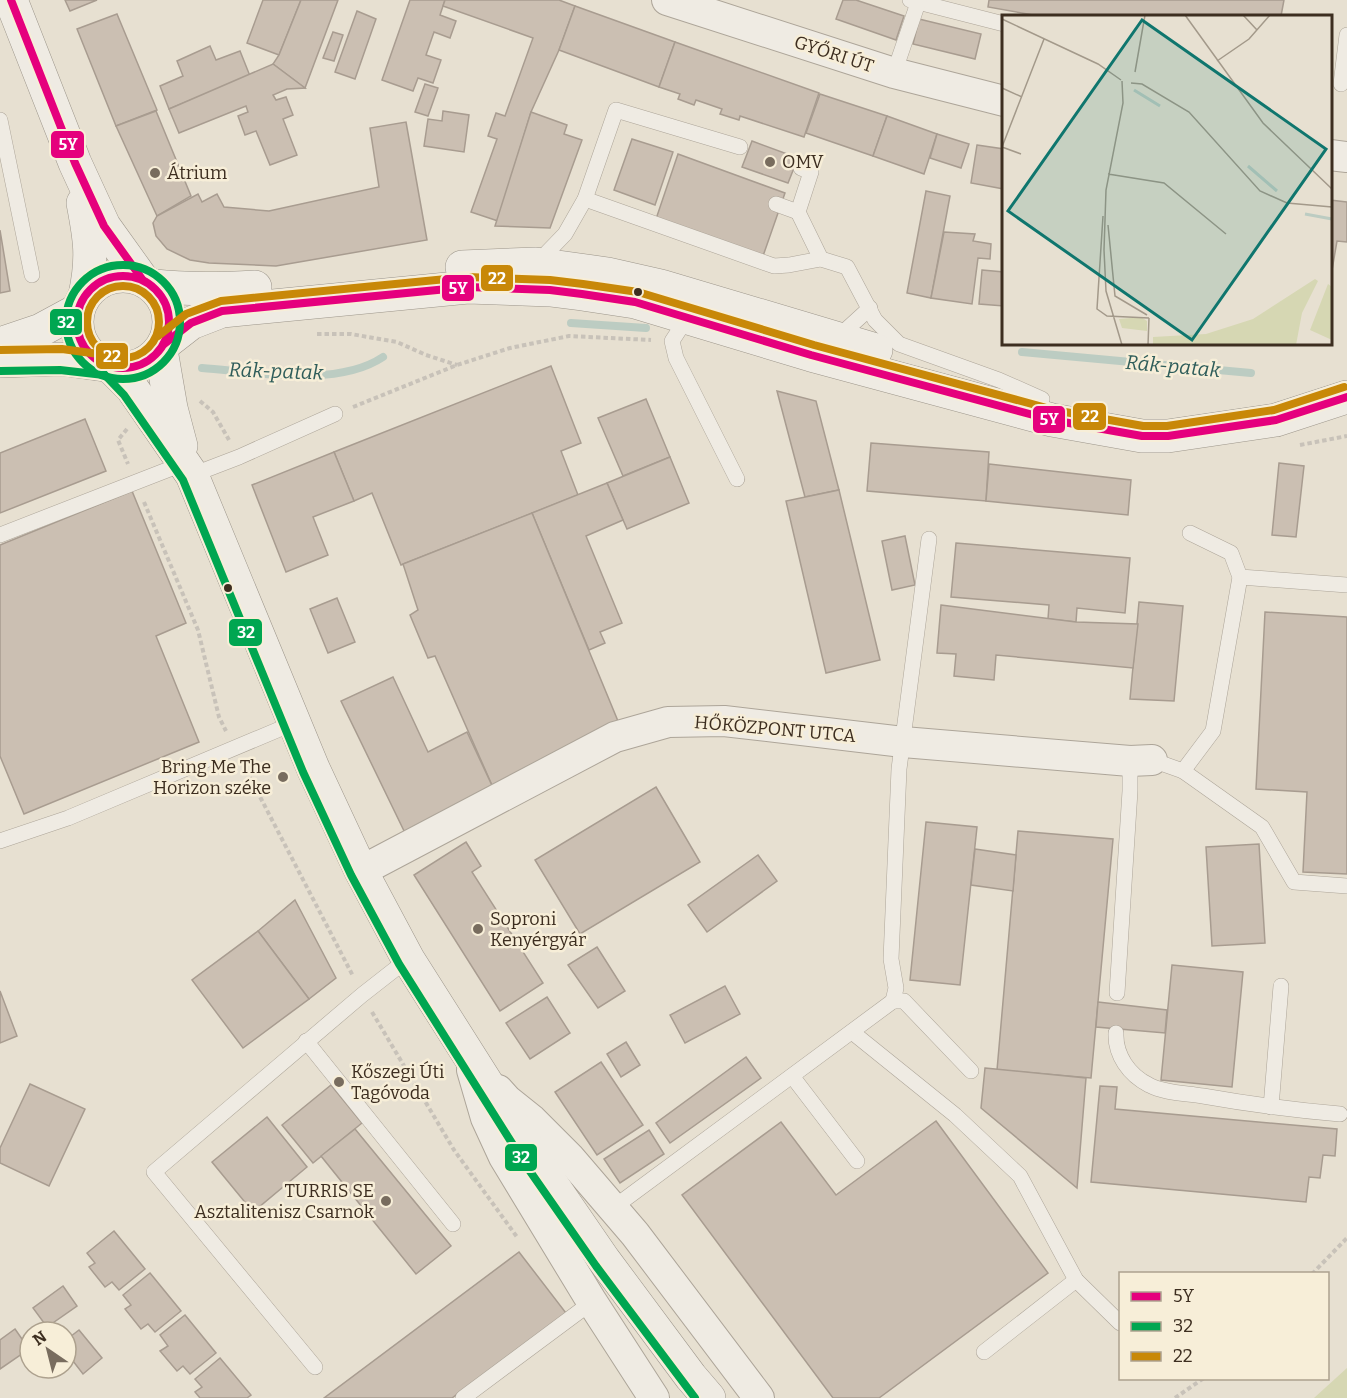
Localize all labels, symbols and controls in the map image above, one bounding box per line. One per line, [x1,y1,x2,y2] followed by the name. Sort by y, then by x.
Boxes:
[1002,15,1332,345] inset map
[791,30,877,77] street label: GYŐRI ÚT
[50,130,85,159] line badge: 5Y
[58,135,78,154] text: 5Y
[782,151,824,173] place label: OMV
[763,155,777,169] marker: OMV
[167,162,227,184] place label: Átrium
[148,166,162,180] marker: Átrium
[480,264,514,292] line badge: 22
[488,269,506,288] text: 22
[441,274,475,302] line badge: 5Y
[448,279,468,298] text: 5Y
[632,286,644,298] unlabelled marker
[49,308,83,336] line badge: 32
[57,313,75,332] text: 32
[95,342,129,370] line badge: 22
[103,347,121,366] text: 22
[1125,350,1221,382] water label: Rák-patak
[228,357,324,385] water label: Rák-patak
[1072,402,1107,431] line badge: 22
[1032,405,1066,434] line badge: 5Y
[1081,407,1099,426] text: 22
[1039,410,1059,429] text: 5Y
[222,582,234,594] unlabelled marker
[228,618,263,647] line badge: 32
[237,623,255,642] text: 32
[693,710,857,747] street label: HŐKÖZPONT UTCA
[153,756,271,799] place label: Bring Me The Horizon széke
[276,770,290,784] marker: Bring Me The Horizon széke
[490,908,586,951] place label: Soproni Kenyérgyár
[471,922,485,936] marker: Soproni Kenyérgyár
[351,1060,444,1104] place label: Kőszegi Úti Tagóvoda
[332,1075,346,1089] marker: Kőszegi Úti Tagóvoda
[504,1143,538,1172] line badge: 32
[512,1148,530,1167] text: 32
[194,1180,375,1223] place label: TURRIS SE Asztalitenisz Csarnok
[379,1194,393,1208] marker: TURRIS SE Asztalitenisz Csarnok
[1119,1272,1329,1380] legend
[1173,1285,1195,1307] text: 5Y
[1173,1315,1193,1337] text: 32
[18,1320,78,1380] north arrow
[29,1327,50,1349] text: N
[1173,1345,1193,1367] text: 22

